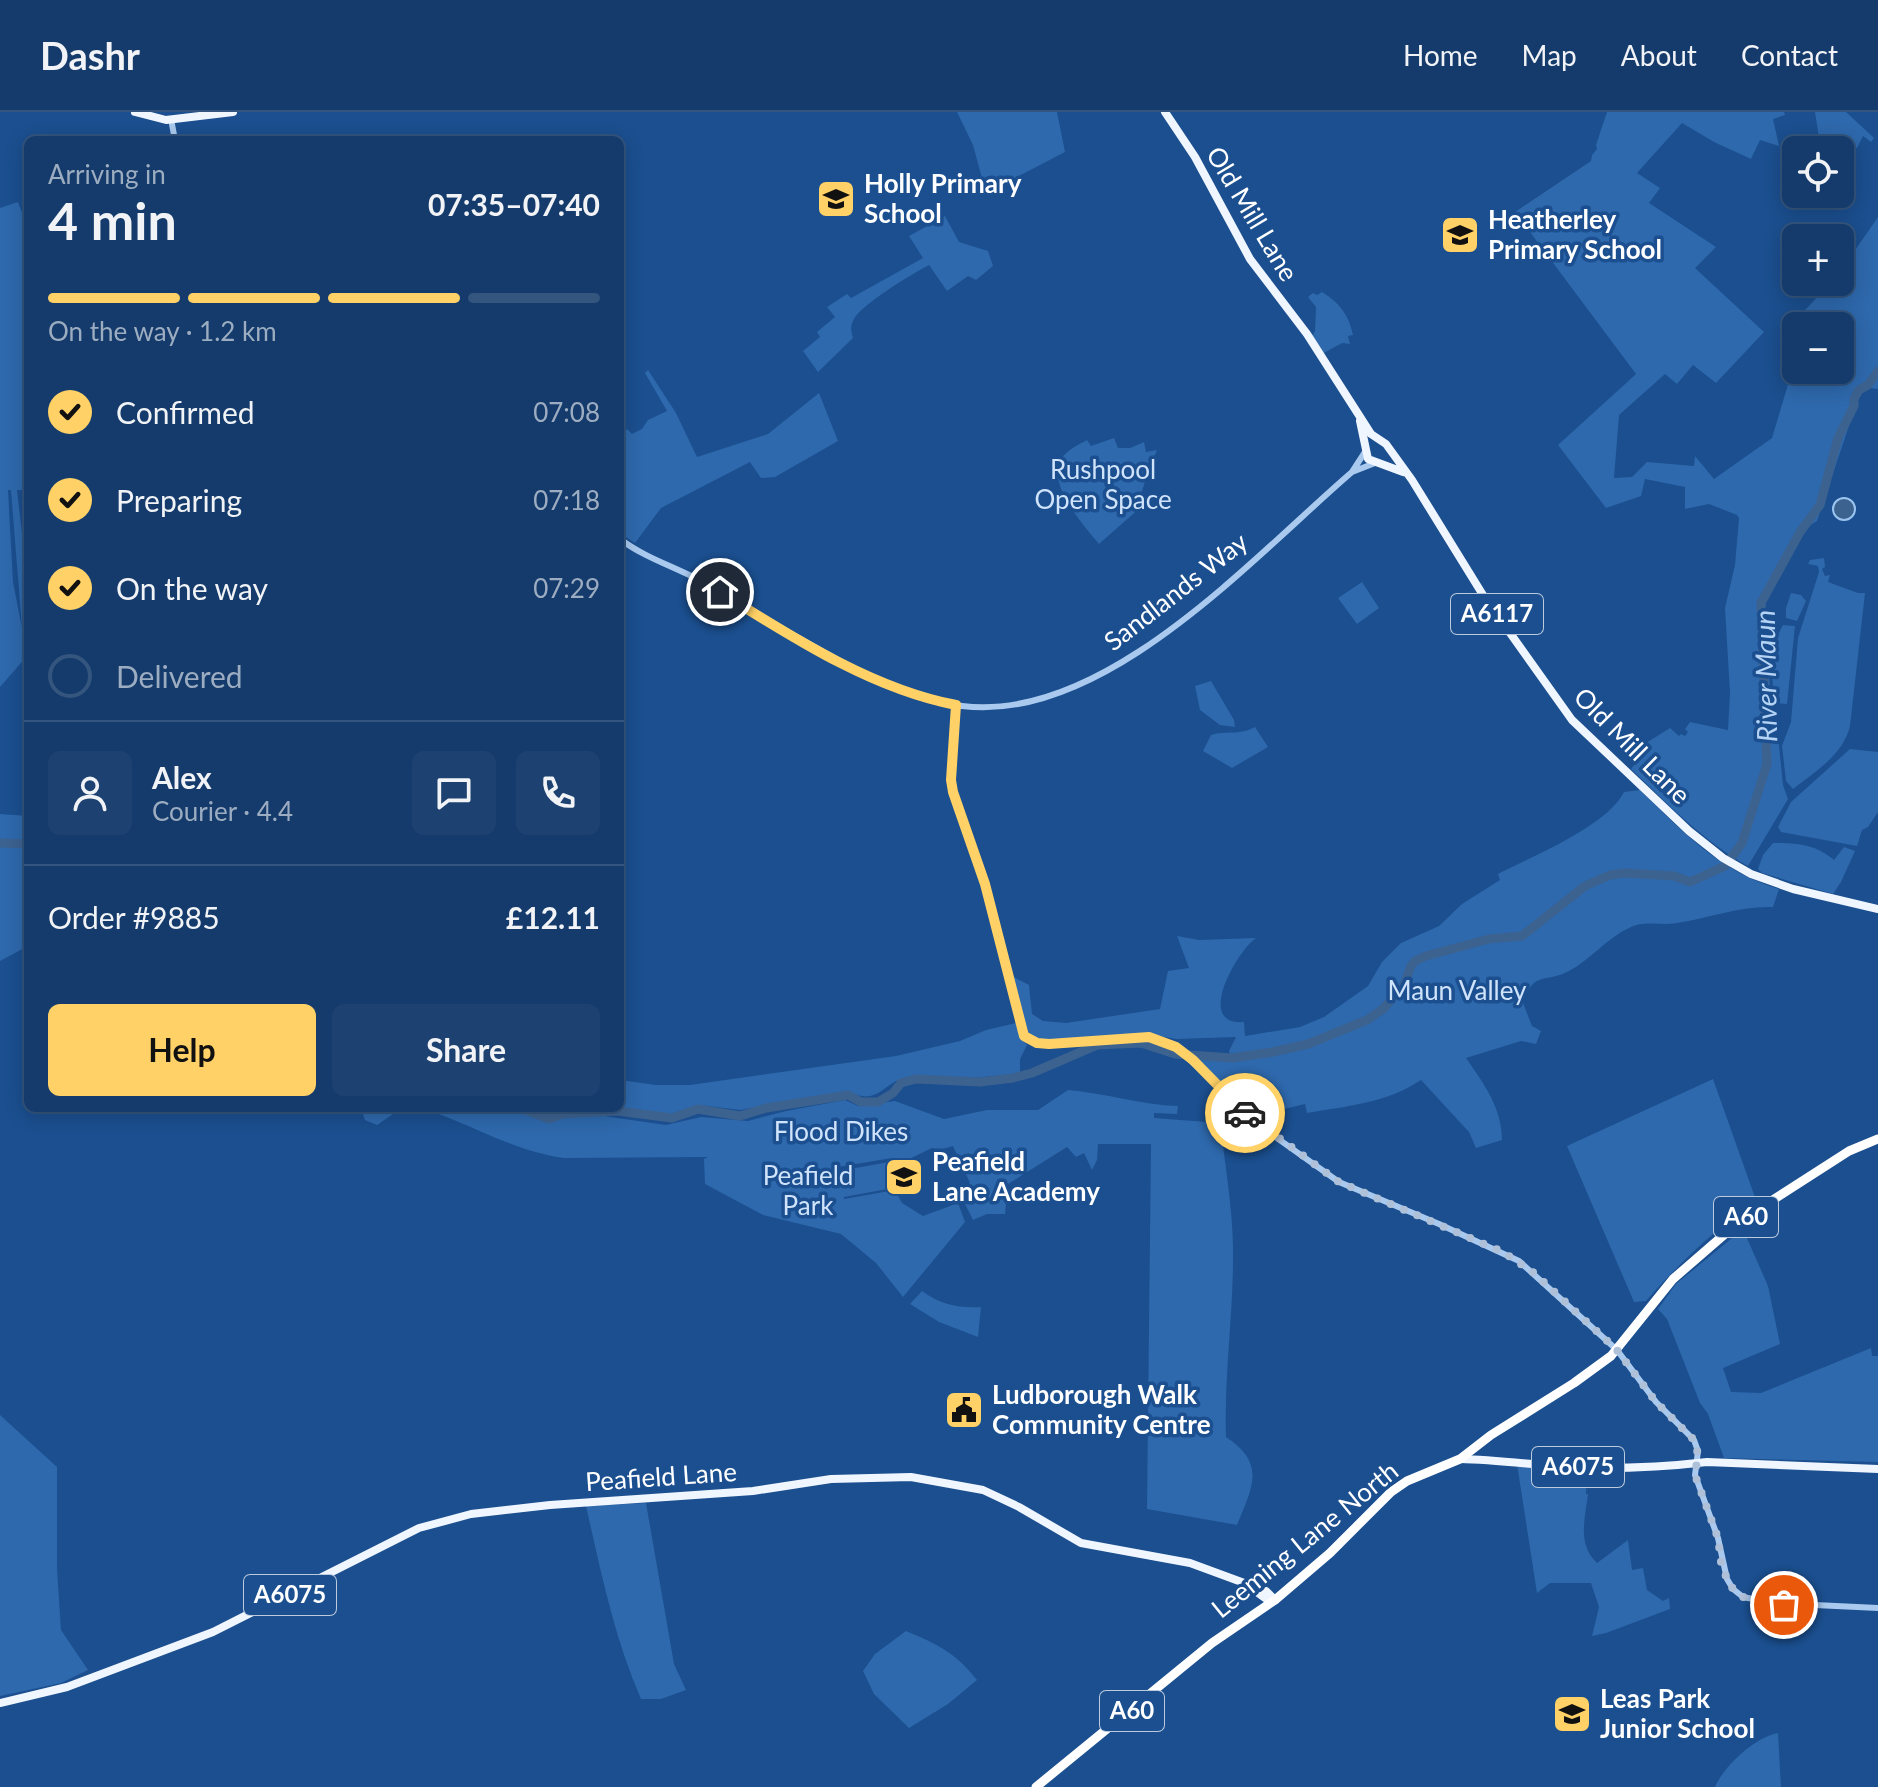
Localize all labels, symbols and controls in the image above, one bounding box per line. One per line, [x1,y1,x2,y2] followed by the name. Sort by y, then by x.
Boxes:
[40,32,140,78] text: Dashr
[1403,38,1478,72] text: Home
[1522,38,1577,72] text: Map
[1621,38,1697,72] text: About
[1741,38,1838,72] text: Contact
[1782,136,1854,384] map controls
[1782,136,1854,208] button: locate
[1200,140,1306,287] street label: Old Mill Lane
[48,158,166,190] text: Arriving in
[864,167,1022,229] place label: Holly Primary School
[815,178,857,220] school or university icon: Holly Primary School
[428,186,600,222] text: 07:35–07:40
[48,189,177,251] text: 4 min
[1488,203,1662,265] place label: Heatherley Primary School
[1439,214,1481,256] school or university icon: Heatherley Primary School
[1782,224,1854,296] button: +
[1782,312,1854,384] button: −
[48,315,277,347] text: On the way · 1.2 km
[48,390,92,434] icon: check
[116,394,255,430] text: Confirmed
[533,396,600,428] text: 07:08
[1034,453,1172,515] park label: Rushpool Open Space
[48,478,92,522] icon: check
[116,482,242,518] text: Preparing
[533,484,600,516] text: 07:18
[1097,525,1254,657] street label: Sandlands Way
[686,558,754,626] pin
[48,566,92,610] icon: check
[116,570,268,606] text: On the way
[698,570,742,614] icon: home
[533,572,600,604] text: 07:29
[1451,594,1543,634] road number: A6117
[1747,610,1783,742] water label: River Maun
[116,658,243,694] text: Delivered
[1568,680,1698,810] street label: Old Mill Lane
[48,751,132,835] button: person
[412,751,496,835] button: chat
[516,751,600,835] button: phone
[152,759,212,795] text: Alex
[152,795,293,827] text: Courier · 4.4
[48,899,220,935] text: Order #9885
[506,899,600,935] text: £12.11
[1387,974,1527,1006] park label: Maun Valley
[48,1004,316,1096] button: Help
[332,1004,600,1096] button: Share
[1205,1073,1285,1153] courier
[1223,1091,1267,1135] icon: car
[774,1115,908,1147] park label: Flood Dikes
[932,1145,1100,1207] place label: Peafield Lane Academy
[883,1156,925,1198] school or university icon: Peafield Lane Academy
[763,1159,853,1221] park label: Peafield Park
[1714,1197,1778,1237] road number: A60
[992,1378,1211,1440] place label: Ludborough Walk Community Centre
[943,1389,985,1431] public building icon: Ludborough Walk Community Centre
[1532,1447,1624,1487] road number: A6075
[1205,1454,1404,1624] street label: Leeming Lane North
[584,1455,738,1497] street label: Peafield Lane
[1750,1571,1818,1639] pin
[244,1575,336,1615] road number: A6075
[1762,1583,1806,1627] icon: bag
[1600,1682,1755,1744] place label: Leas Park Junior School
[1100,1691,1164,1731] road number: A60
[1551,1693,1593,1735] school or university icon: Leas Park Junior School

